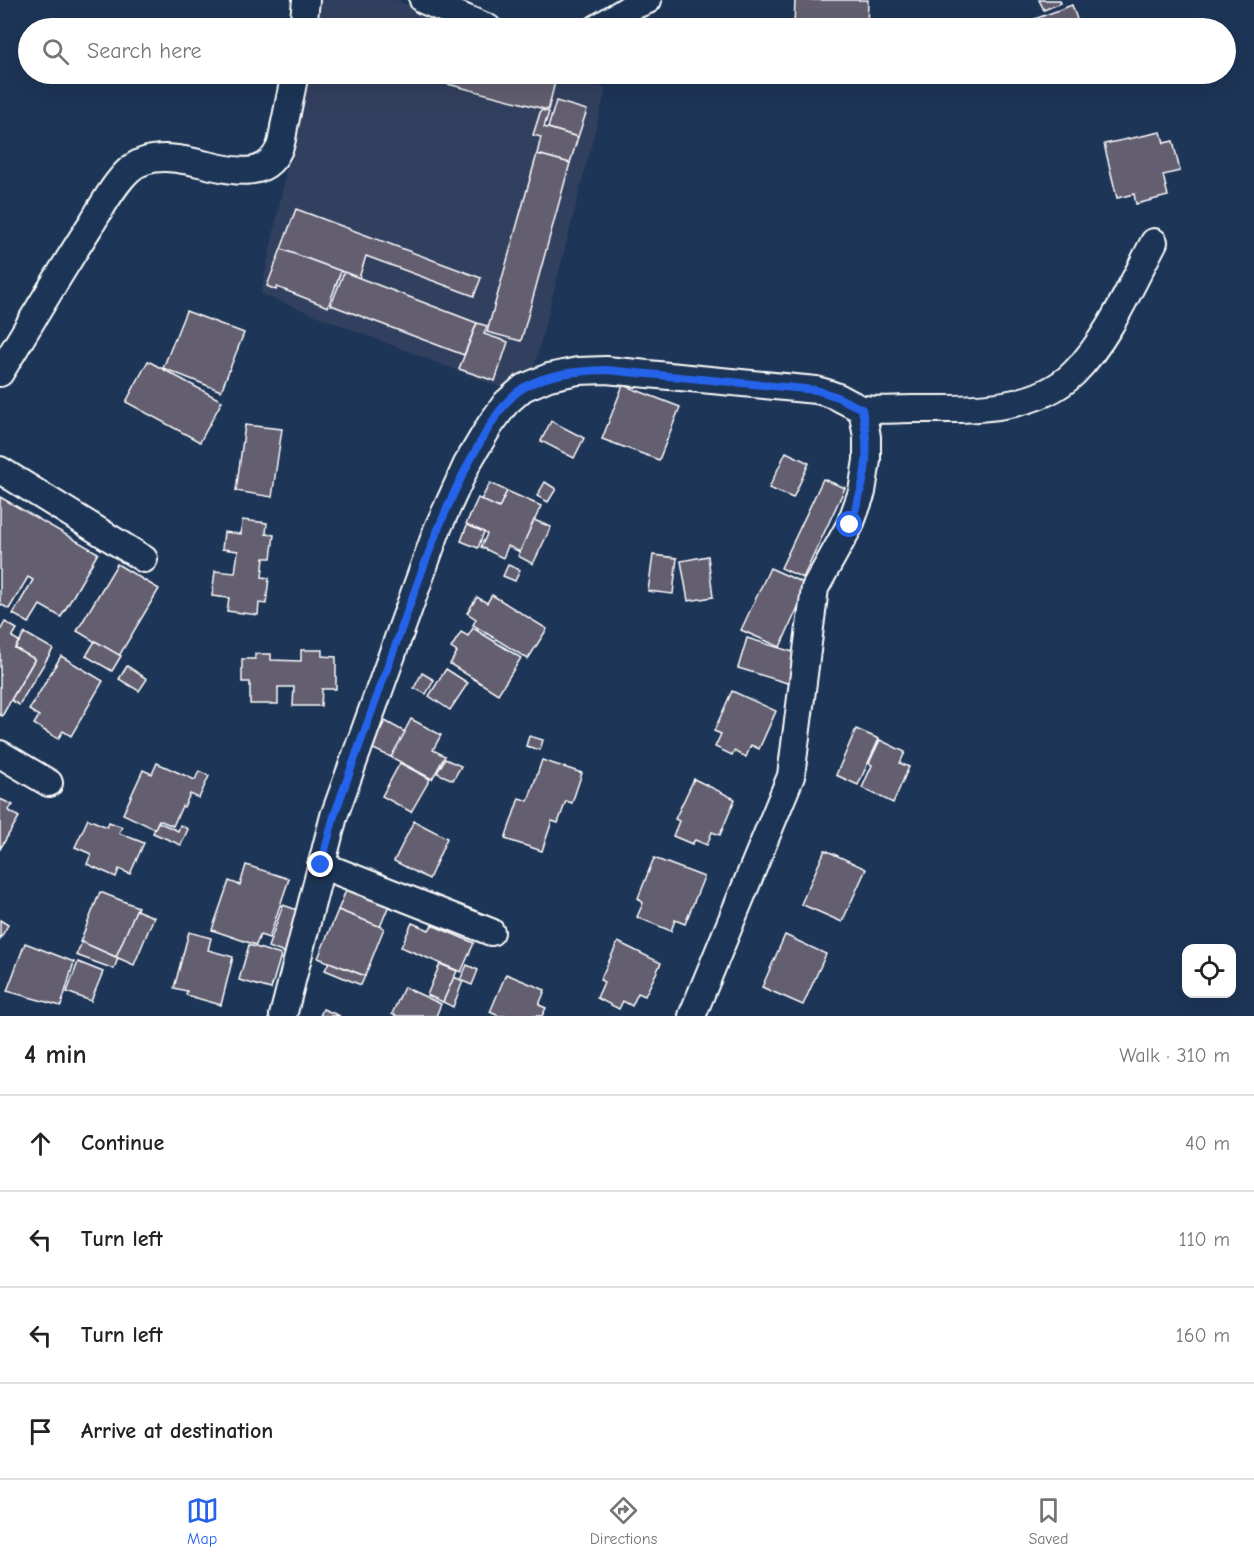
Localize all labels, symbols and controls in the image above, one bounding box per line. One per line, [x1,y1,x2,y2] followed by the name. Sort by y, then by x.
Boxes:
[18,18,1236,84] search box
[39,35,72,68] icon: search
[87,38,202,64] text: Search here
[836,511,862,537] route start
[307,851,333,877] route end
[1182,944,1236,998] map controls
[1182,944,1236,998] button: locate
[24,1040,87,1070] text: 4 min
[1119,1044,1230,1067] text: Walk · 310 m
[24,1127,57,1160] icon: ahead
[81,1130,164,1156] text: Continue
[1185,1132,1230,1155] text: 40 m
[24,1223,57,1256] icon: left
[81,1226,163,1252] text: Turn left
[1179,1228,1230,1251] text: 110 m
[24,1319,57,1352] icon: left
[81,1322,163,1348] text: Turn left
[1176,1324,1230,1347] text: 160 m
[24,1415,57,1448] icon: arrive
[81,1418,273,1444] text: Arrive at destination
[186,1494,219,1548] tab: Map
[590,1494,657,1548] tab: Directions
[1028,1494,1068,1548] tab: Saved

